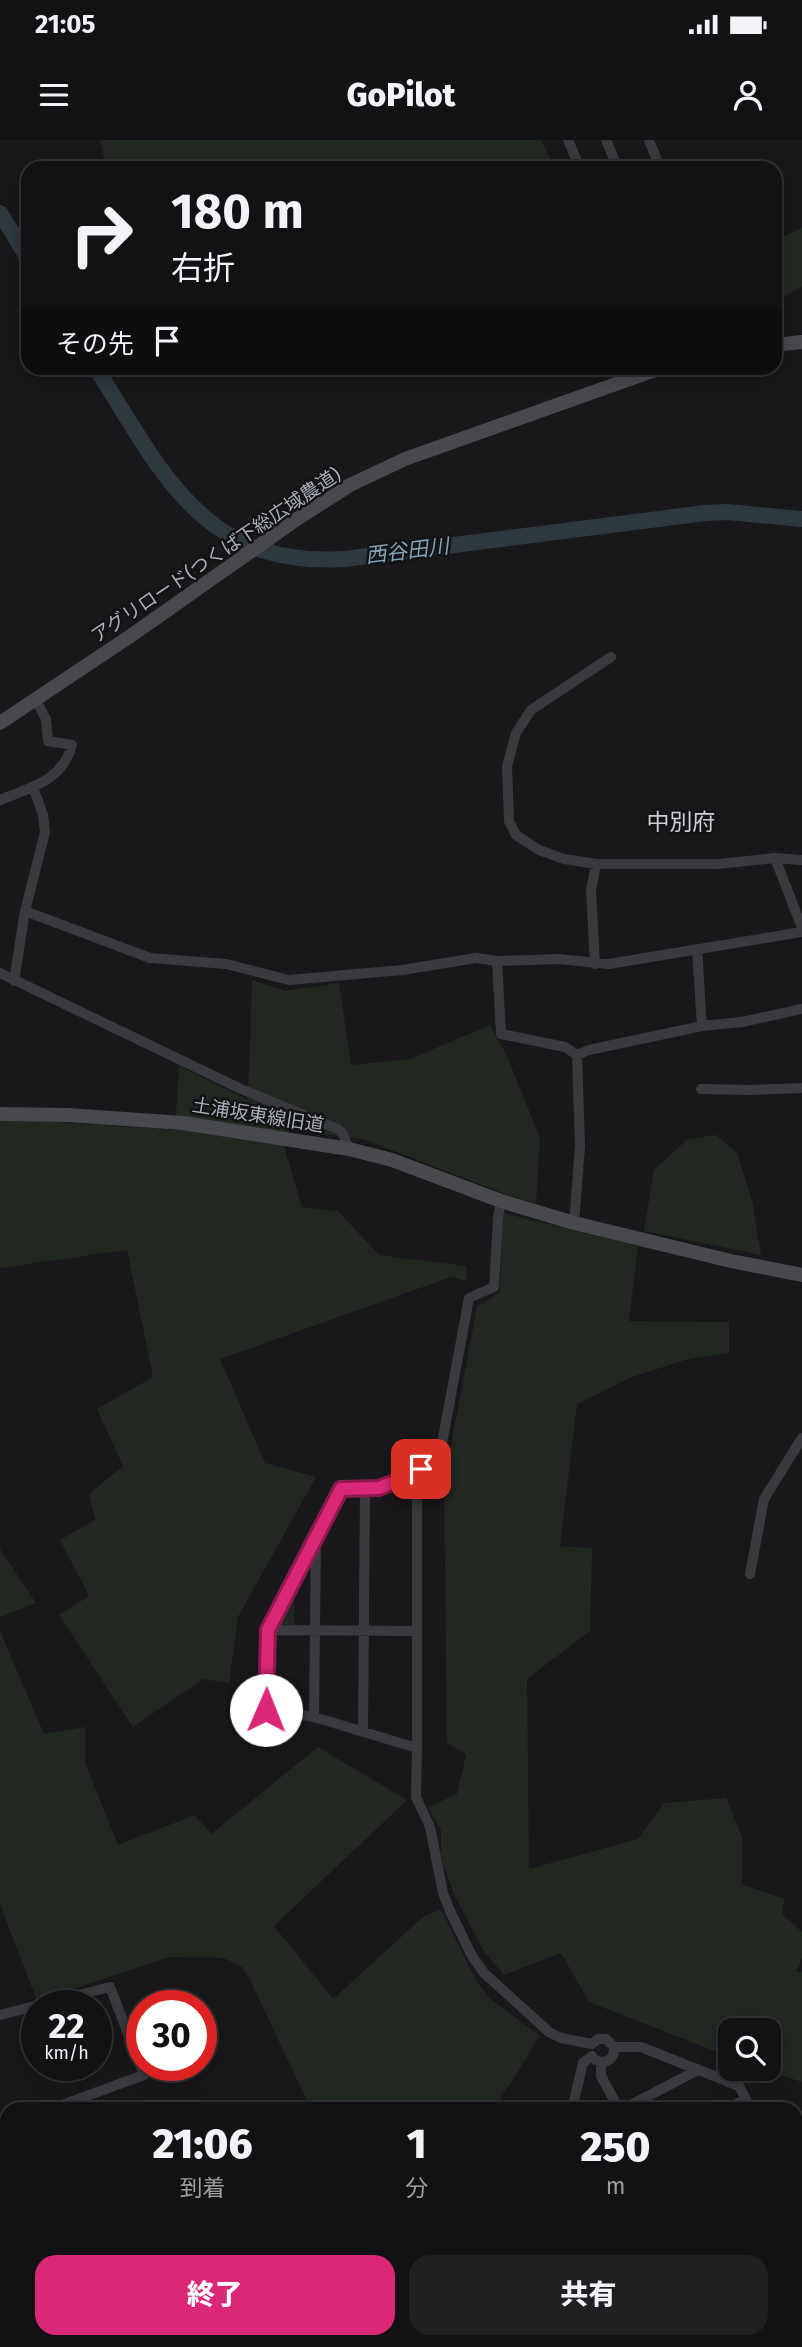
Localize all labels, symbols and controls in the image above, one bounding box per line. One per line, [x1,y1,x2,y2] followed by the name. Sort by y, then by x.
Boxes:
[35,9,95,40] text: 21:05
[35,76,73,114] icon: menu
[347,76,455,114] text: GoPilot
[729,76,767,114] icon: person
[171,182,304,241] text: 180 m
[56,189,147,280] icon: right
[171,249,235,287] text: 右折
[148,322,186,360] icon: arrive
[56,329,134,360] text: その先
[87,463,345,647] street label: アグリロード(つくば下総広域農道)
[364,533,452,569] water label: 西谷田川
[647,808,716,836] district label: 中別府
[191,1093,325,1137] street label: 土浦坂東線旧道
[391,1439,451,1499] pin
[402,1450,440,1488] icon: arrive
[229,1673,303,1747] position arrow
[126,1990,217,2081] speed limit sign: 30
[48,2005,85,2047] text: 22
[718,2018,781,2081] map controls
[718,2018,781,2081] button: search
[44,2042,89,2064] text: km/h
[153,2119,253,2169] text: 21:06
[407,2119,427,2169] text: 1
[581,2122,650,2172] text: 250
[606,2172,625,2200] text: m
[180,2174,226,2202] text: 到着
[405,2174,428,2202] text: 分
[35,2255,395,2335] button: 終了
[409,2255,768,2335] button: 共有

